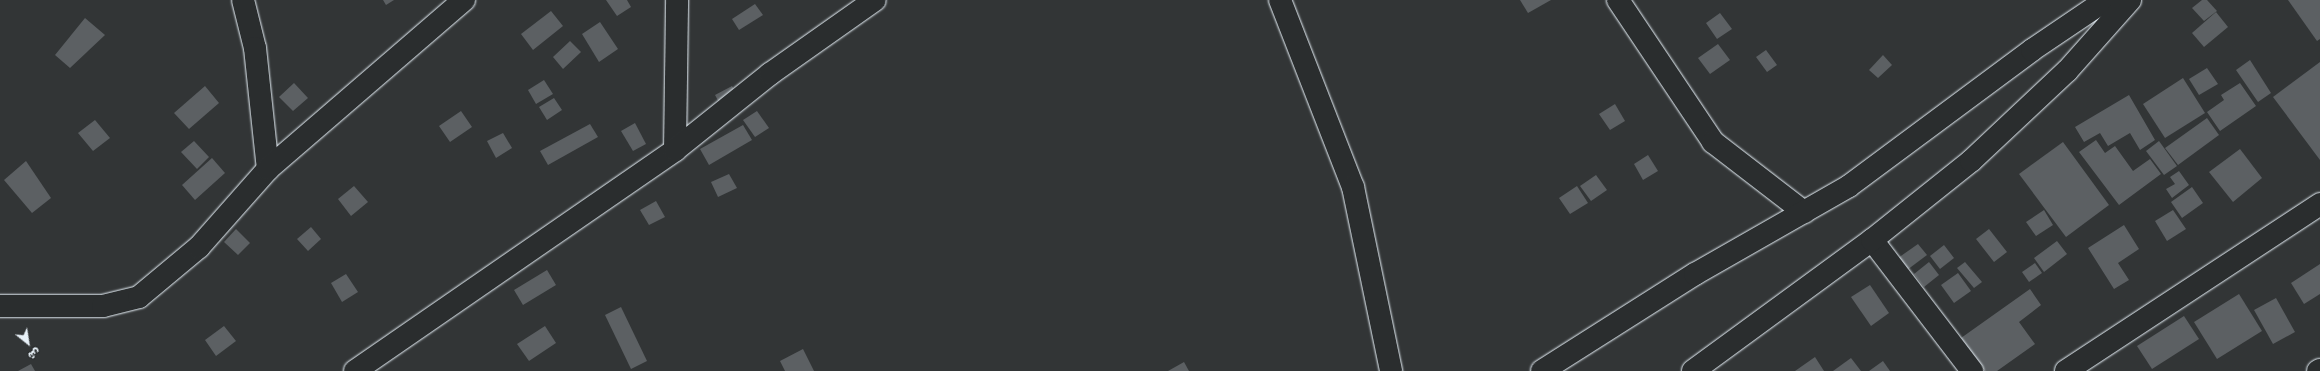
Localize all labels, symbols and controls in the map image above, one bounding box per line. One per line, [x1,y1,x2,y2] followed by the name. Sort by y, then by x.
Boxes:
[8,323,48,363] north arrow
[24,343,44,365] text: ش

